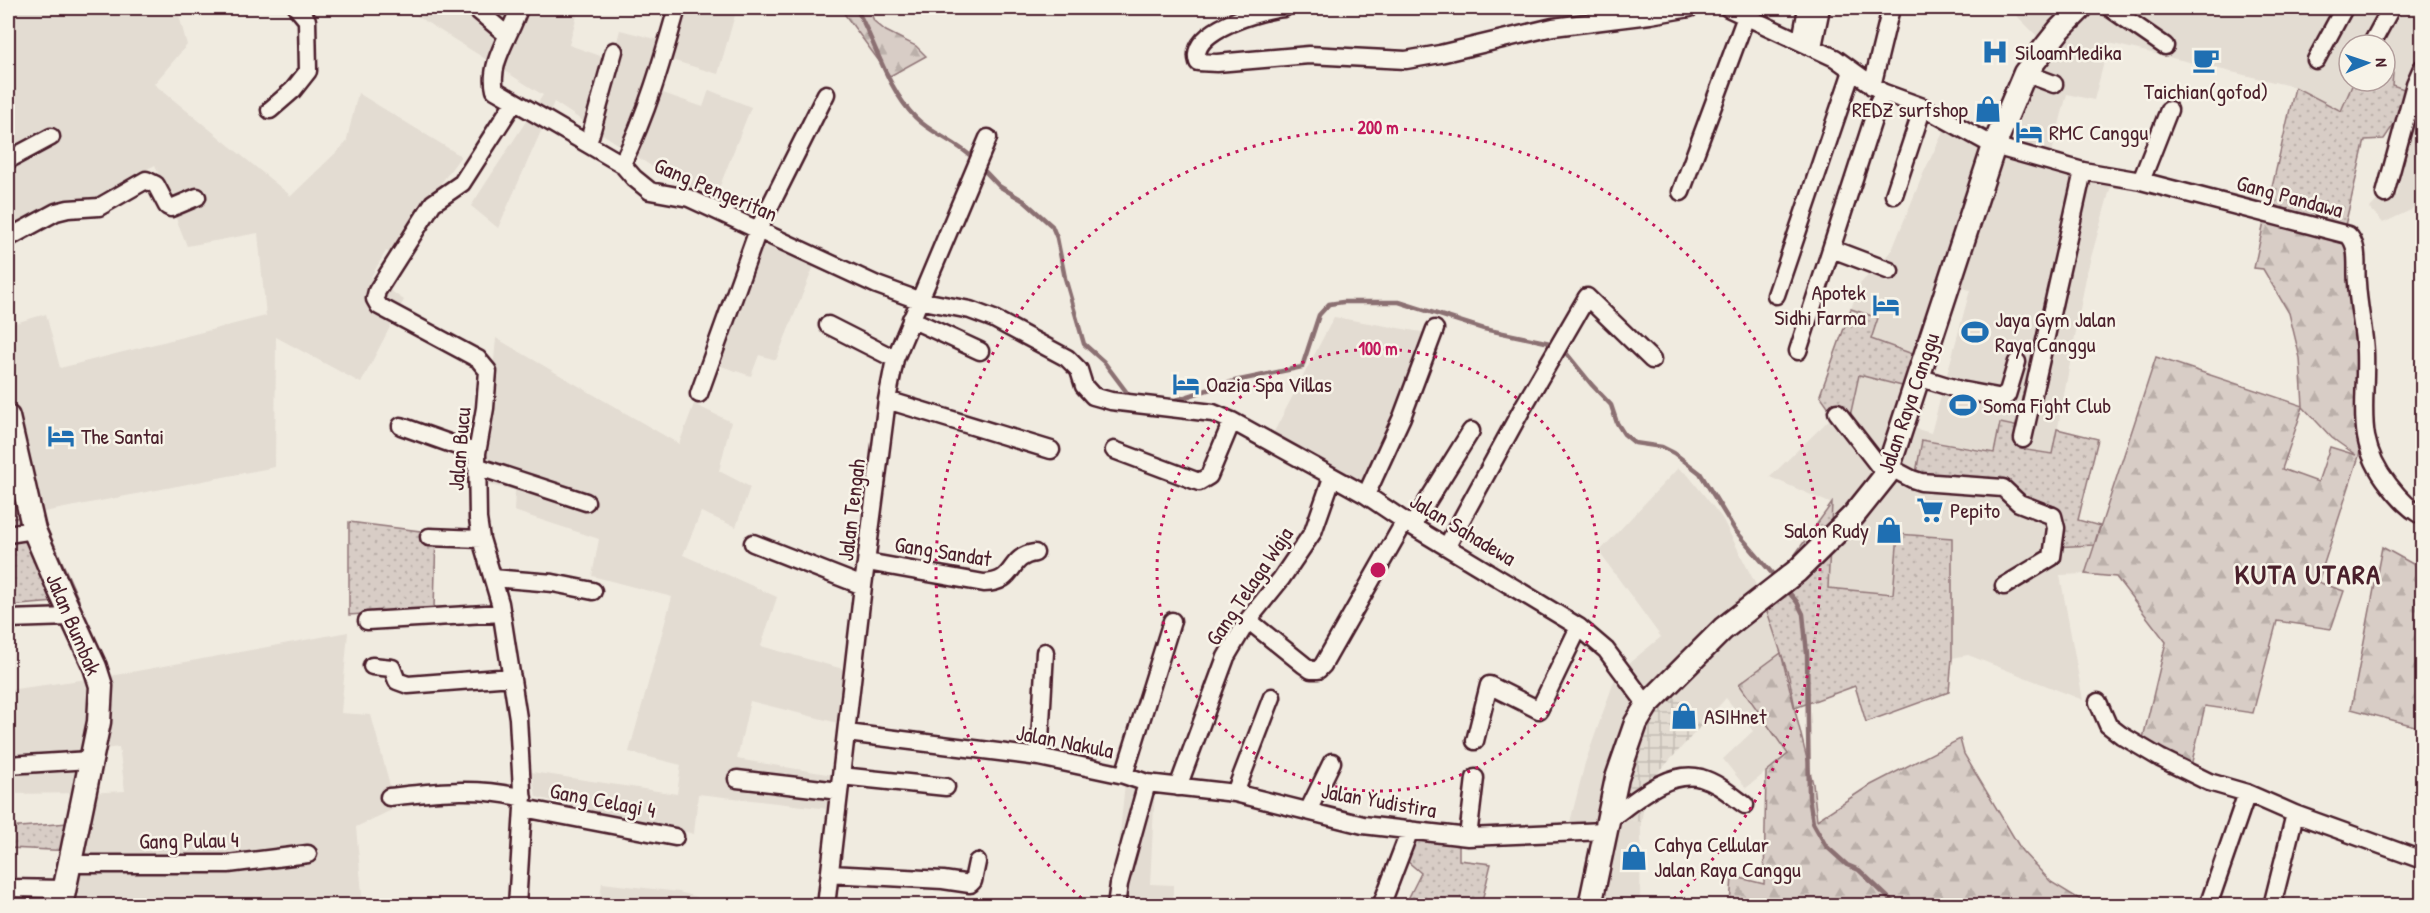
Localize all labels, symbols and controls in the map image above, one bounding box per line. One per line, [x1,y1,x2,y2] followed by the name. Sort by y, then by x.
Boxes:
[2337,33,2397,93] north arrow
[1980,37,2010,67] hospital icon: SiloamMedika
[2015,37,2122,67] place label: SiloamMedika
[2191,45,2221,75] cafe icon: Taichian(gofod)
[2371,58,2393,68] text: N
[2144,76,2268,106] place label: Taichian(gofod)
[1852,94,1969,124] place label: REDZ surfshop
[1973,94,2003,124] shop icon: REDZ surfshop
[1358,115,1398,140] text: 200 m
[2014,117,2044,147] hotel icon: RMC Canggu
[2049,117,2148,147] place label: RMC Canggu
[650,150,782,228] street label: Gang Pengeritan
[2233,167,2347,225] street label: Gang Pandawa
[1774,277,1866,332] place label: Apotek Sidhi Farma
[1871,290,1901,320] hotel icon: Apotek Sidhi Farma
[1995,304,2116,359] place label: Jaya Gym Jalan Raya Canggu
[1960,317,1990,347] sports icon: Jaya Gym Jalan Raya Canggu
[1870,329,1946,477] street label: Jalan Raya Canggu
[1358,336,1398,361] text: 100 m
[1171,369,1201,399] hotel icon: Oazia Spa Villas
[1206,369,1332,399] place label: Oazia Spa Villas
[1948,390,1978,420] sports icon: Soma Fight Club
[1983,390,2111,420] place label: Soma Fight Club
[440,406,478,492] street label: Jalan Bucu
[46,421,76,451] hotel icon: The Santai
[81,421,164,451] place label: The Santai
[830,457,872,563] street label: Jalan Tengah
[1404,486,1522,573] street label: Jalan Sahadewa
[1915,495,1945,525] supermarket icon: Pepito
[1950,495,2000,525] place label: Pepito
[1784,515,1869,545] place label: Salon Rudy
[1874,515,1904,545] shop icon: Salon Rudy
[1198,521,1300,651] street label: Gang Telaga Waja
[893,529,994,574] street label: Gang Sandat
[2235,555,2381,593] district label: KUTA UTARA
[1368,560,1388,580] centre of rings
[39,568,109,680] street label: Jalan Bumbak
[1669,701,1699,731] shop icon: ASIHnet
[1704,701,1767,731] place label: ASIHnet
[1014,717,1117,765] street label: Jalan Nakula
[547,775,659,825] street label: Gang Celagi 4
[1319,775,1439,825] street label: Jalan Yudistira
[139,824,239,856] street label: Gang Pulau 4
[1654,829,1801,884] place label: Cahya Cellular Jalan Raya Canggu
[1619,842,1649,872] shop icon: Cahya Cellular Jalan Raya Canggu

